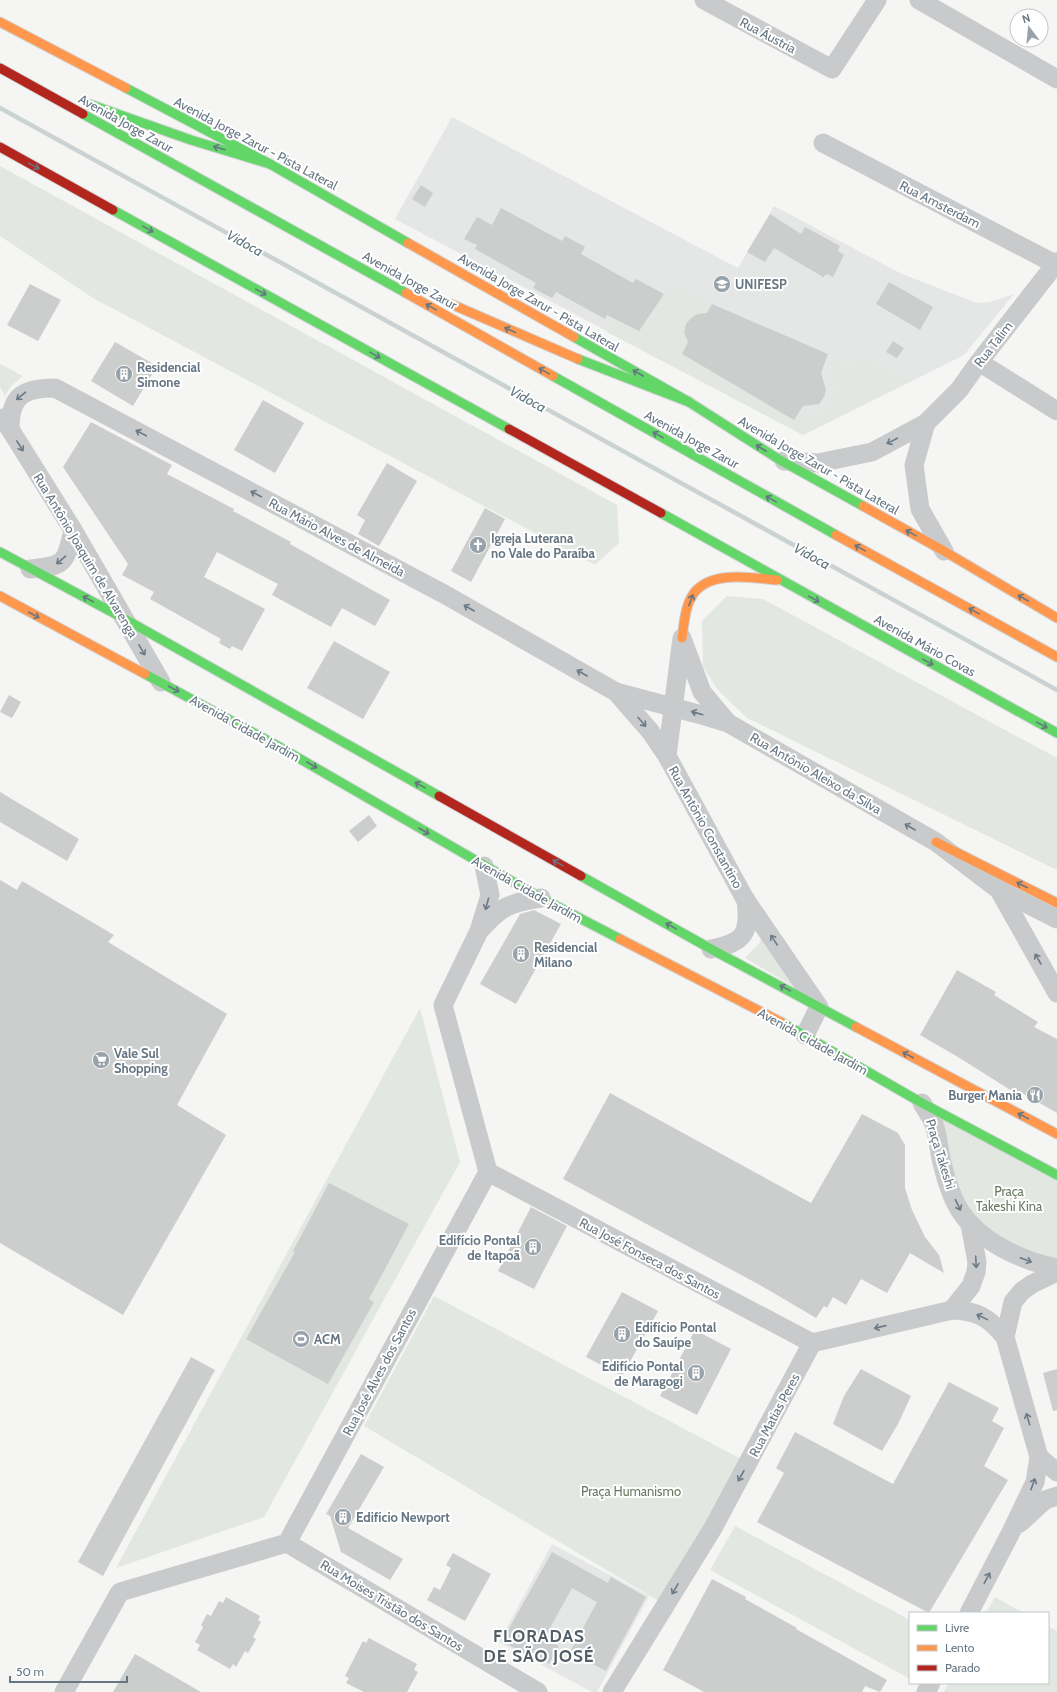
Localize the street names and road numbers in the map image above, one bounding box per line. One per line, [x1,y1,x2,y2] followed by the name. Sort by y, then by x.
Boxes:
[737,13,800,57] street label: Rua Áustria
[76,90,177,156] street label: Avenida Jorge Zarur
[172,93,340,193] street label: Avenida Jorge Zarur - Pista Lateral
[897,177,983,231] street label: Rua Amsterdam
[360,247,461,313] street label: Avenida Jorge Zarur
[456,249,622,355] street label: Avenida Jorge Zarur - Pista Lateral
[970,318,1016,370] street label: Rua Talim
[642,406,743,472] street label: Avenida Jorge Zarur
[736,412,902,518] street label: Avenida Jorge Zarur - Pista Lateral
[30,470,142,641] street label: Rua Antônio Joaquim de Alvarenga
[266,494,408,580] street label: Rua Mário Alves de Almeida
[872,611,979,680] street label: Avenida Mário Covas
[187,691,303,765] street label: Avenida Cidade Jardim
[748,729,885,818] street label: Rua Antônio Aleixo da Silva
[666,763,746,891] street label: Rua Antônio Constantino
[469,852,585,926] street label: Avenida Cidade Jardim
[755,1004,871,1078] street label: Avenida Cidade Jardim
[923,1117,959,1191] street label: Praça Takeshi
[577,1214,724,1302] street label: Rua José Fonseca dos Santos
[339,1305,420,1438] street label: Rua José Alves dos Santos
[745,1370,803,1459] street label: Rua Matias Peres
[318,1556,467,1654] street label: Rua Moises Tristão dos Santos

